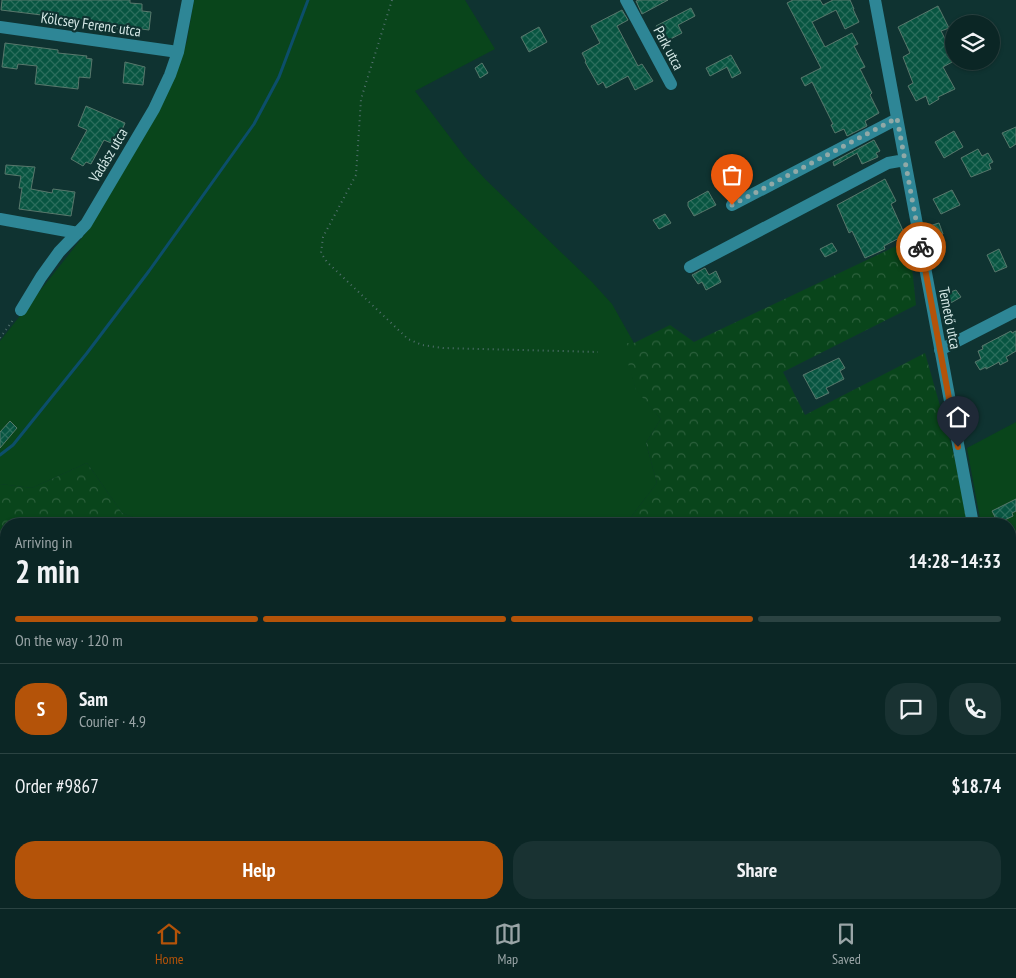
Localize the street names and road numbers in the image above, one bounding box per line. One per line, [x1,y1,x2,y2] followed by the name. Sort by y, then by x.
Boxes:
[40,8,142,40] street label: Kölcsey Ferenc utca
[650,23,688,73] street label: Park utca
[84,124,132,186] street label: Vadász utca
[935,285,965,351] street label: Temető utca

